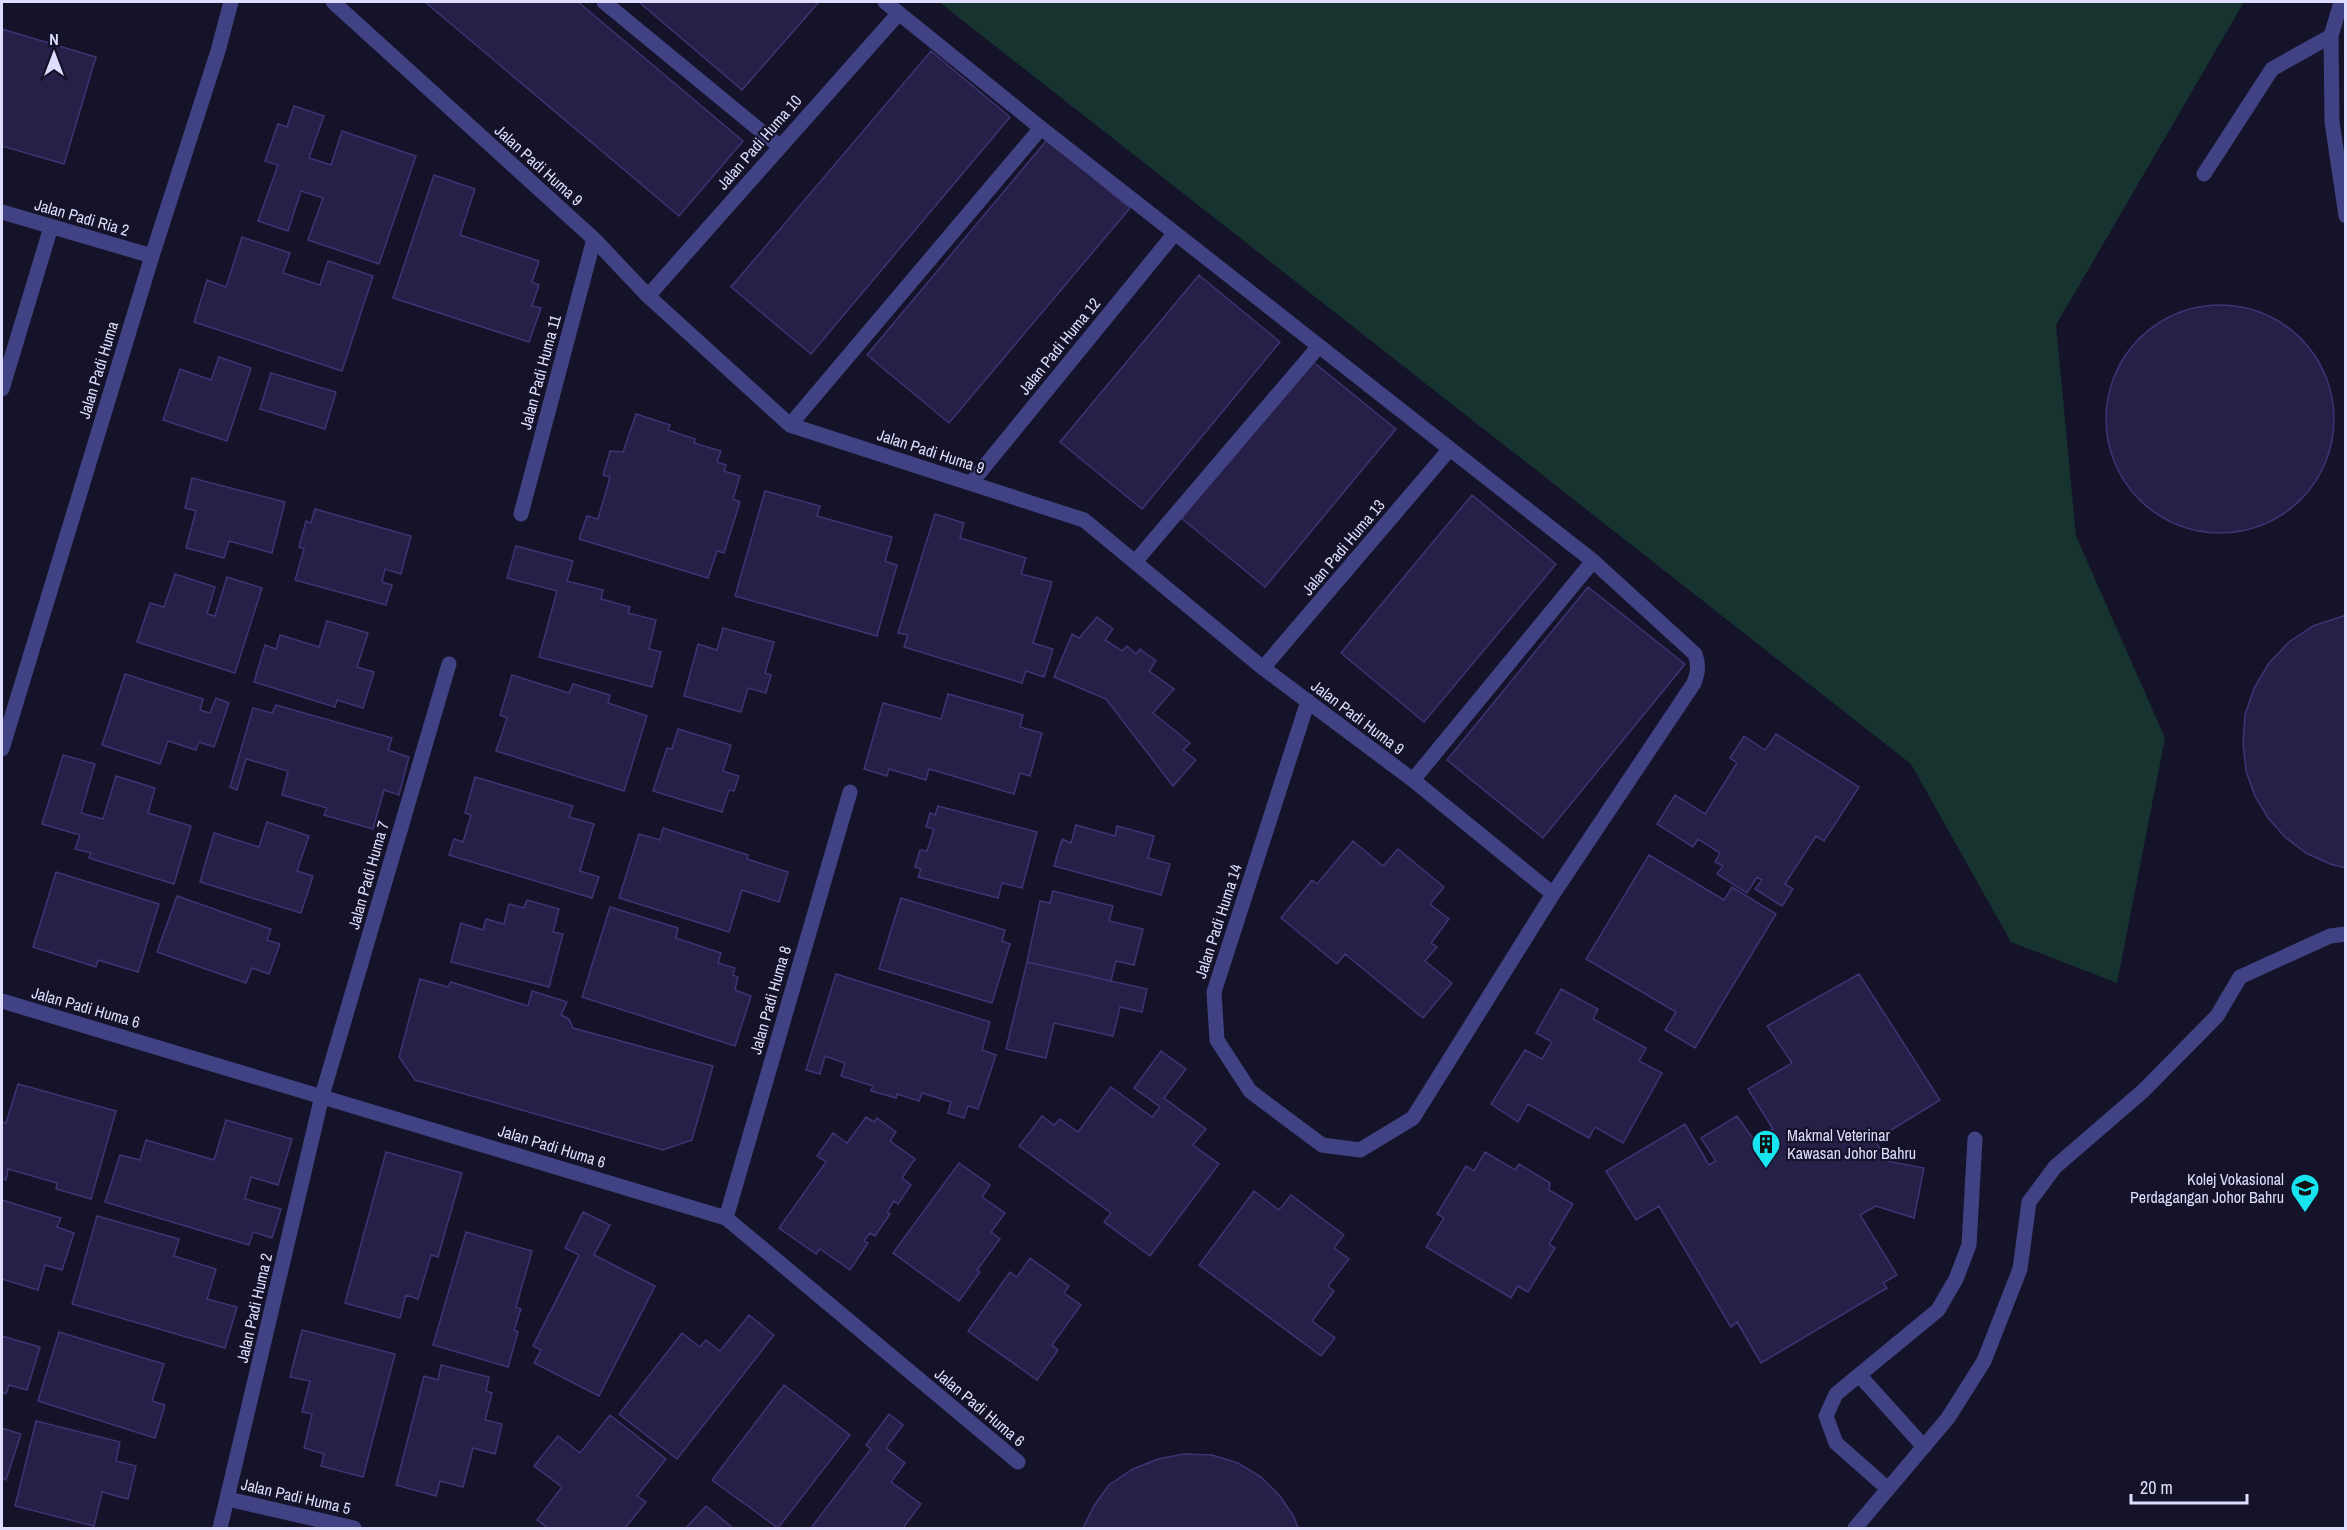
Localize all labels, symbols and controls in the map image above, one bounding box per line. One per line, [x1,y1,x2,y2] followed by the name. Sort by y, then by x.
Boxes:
[24,24,84,84] north arrow
[49,28,59,50] text: N
[712,90,806,194] street label: Jalan Padi Huma 10
[490,119,588,211] street label: Jalan Padi Huma 9
[32,193,132,241] street label: Jalan Padi Ria 2
[1013,293,1105,399] street label: Jalan Padi Huma 12
[514,312,566,432] street label: Jalan Padi Huma 11
[73,318,123,421] street label: Jalan Padi Huma
[875,423,987,479] street label: Jalan Padi Huma 9
[1296,494,1390,600] street label: Jalan Padi Huma 13
[1307,675,1409,759] street label: Jalan Padi Huma 9
[342,818,394,932] street label: Jalan Padi Huma 7
[1189,861,1247,981] street label: Jalan Padi Huma 14
[744,943,796,1057] street label: Jalan Padi Huma 8
[29,981,143,1033] street label: Jalan Padi Huma 6
[495,1119,609,1173] street label: Jalan Padi Huma 6
[1787,1124,1916,1164] place label: Makmal Veterinar Kawasan Johor Bahru
[1750,1128,1782,1170] building icon: Makmal Veterinar Kawasan Johor Bahru
[2130,1168,2284,1208] place label: Kolej Vokasional Perdagangan Johor Bahru
[2289,1172,2321,1214] school or university icon: Kolej Vokasional Perdagangan Johor Bahru
[231,1251,277,1365] street label: Jalan Padi Huma 2
[930,1363,1030,1451] street label: Jalan Padi Huma 6
[2131,1467,2246,1505] scale bar
[239,1473,353,1519] street label: Jalan Padi Huma 5
[2140,1475,2173,1500] text: 20 m

